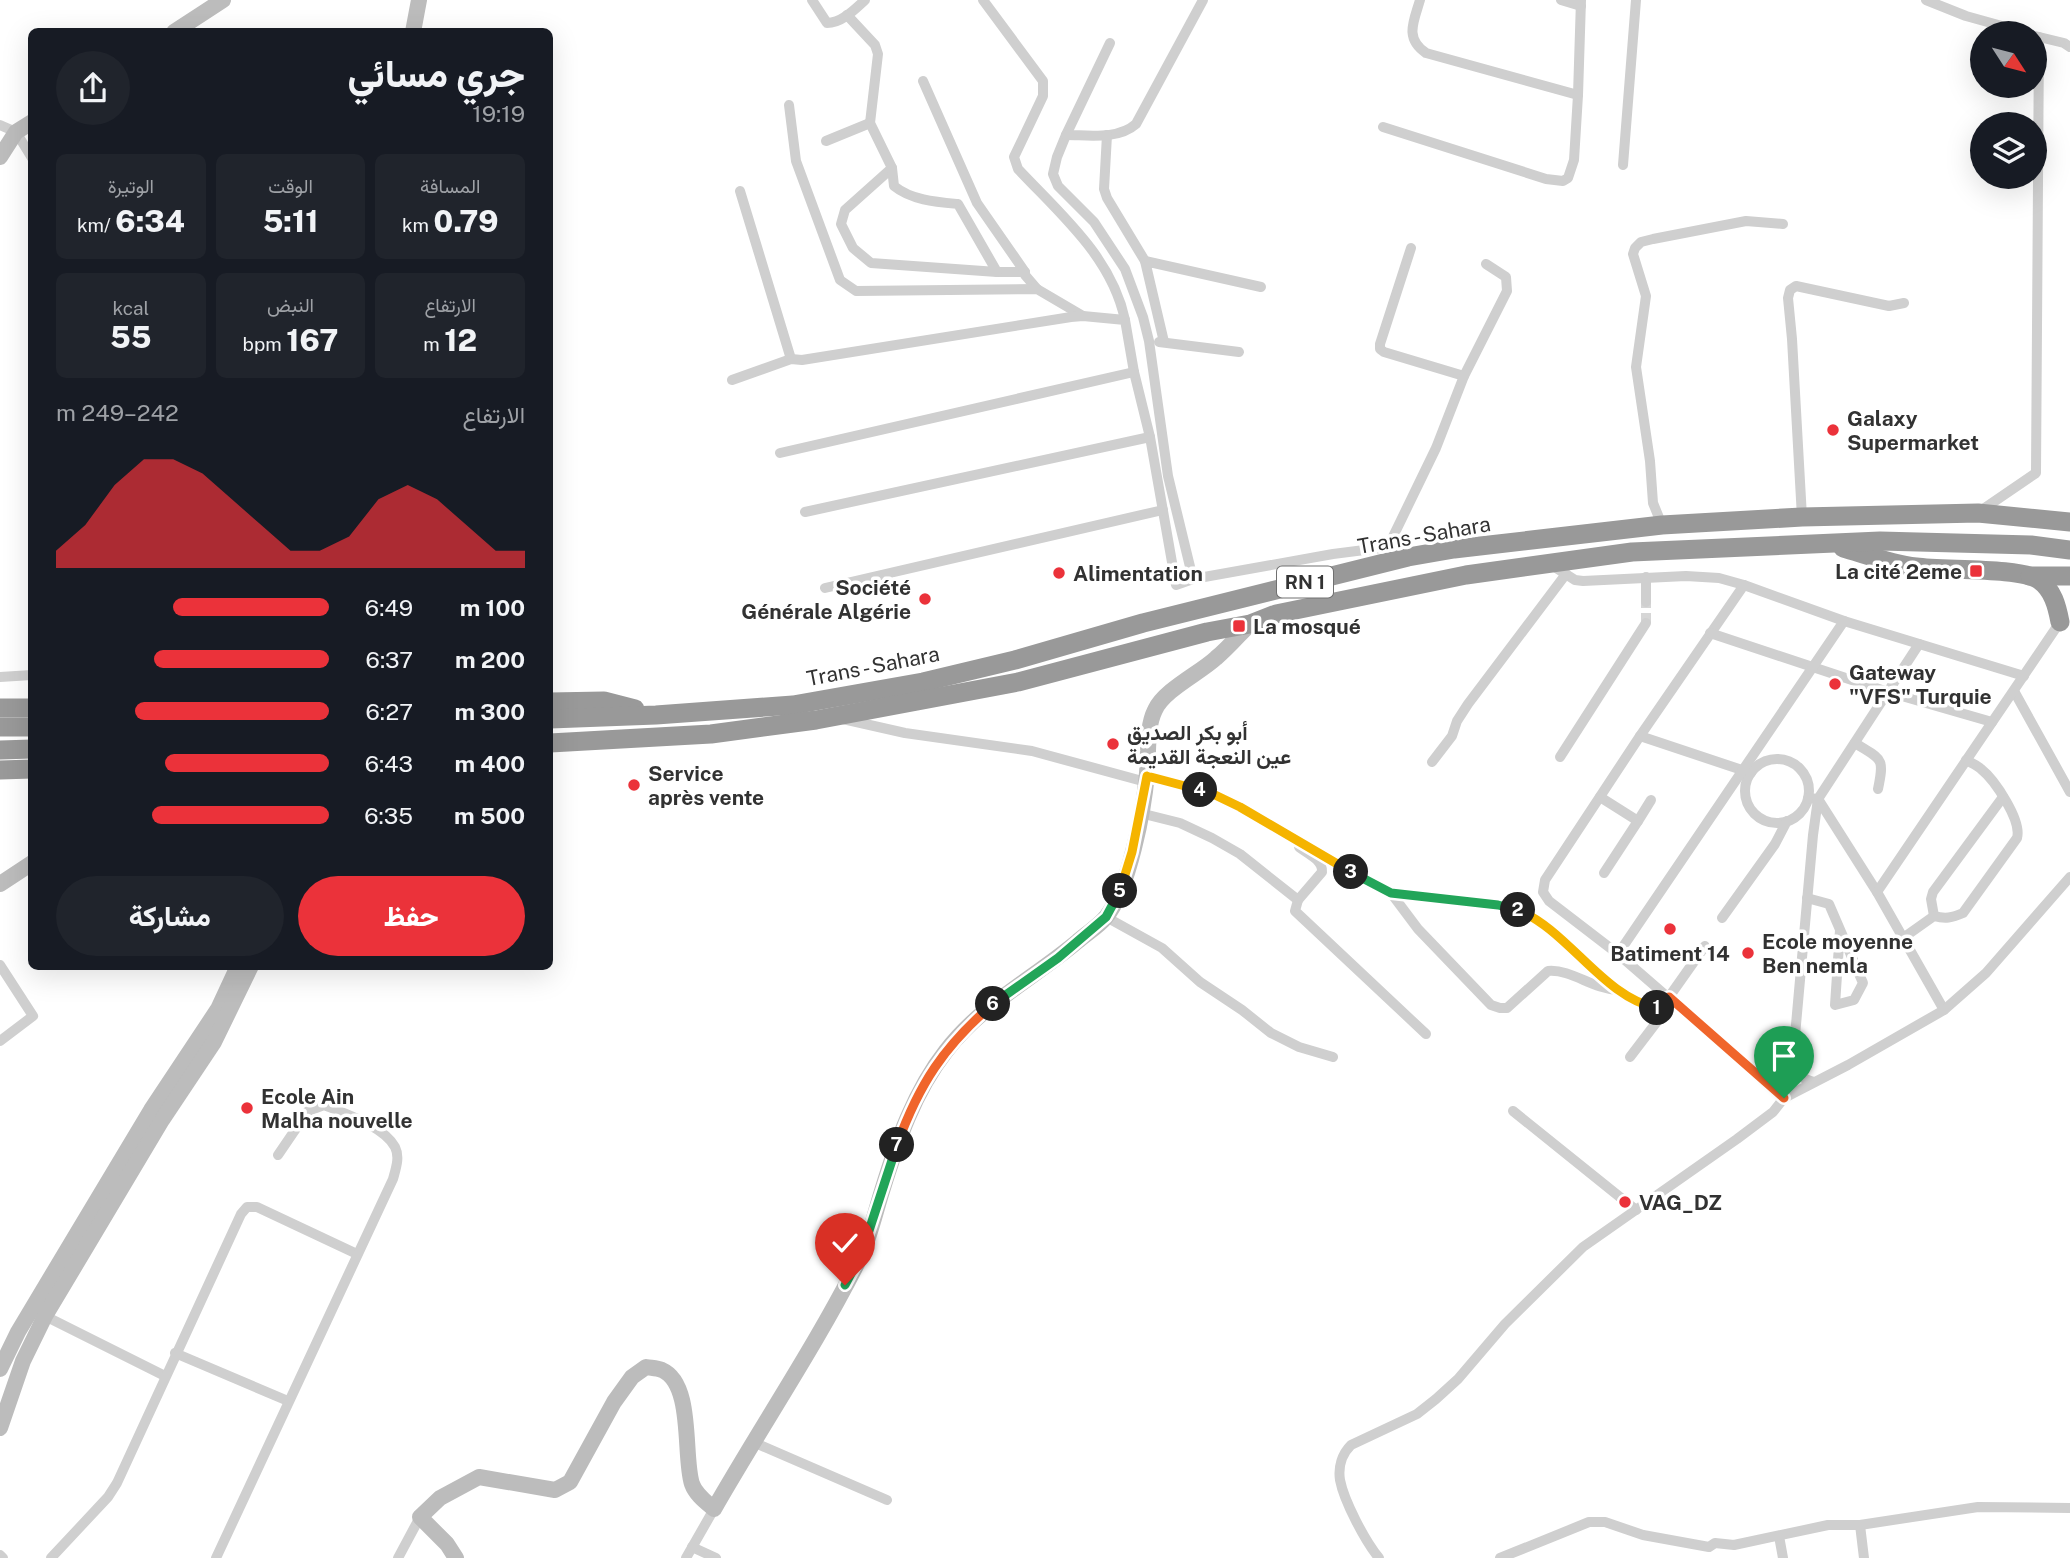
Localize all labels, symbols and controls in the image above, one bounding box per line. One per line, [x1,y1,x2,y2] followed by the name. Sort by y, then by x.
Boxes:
[1970,21,2048,98] north arrow
[1970,21,2047,189] map controls
[56,51,130,125] button: share
[347,51,525,96] text: جري مسائي
[472,100,525,127] text: 19:19
[1970,112,2047,189] button: layers
[108,175,154,197] text: الوتيرة
[268,175,313,197] text: الوقت
[420,175,480,197] text: المسافة
[115,203,185,239] text: 6:34
[263,203,318,239] text: 5:11
[434,203,498,239] text: 0.79
[77,214,115,236] text: /km
[402,214,434,236] text: km
[267,294,314,316] text: النبض
[424,294,476,316] text: الارتفاع
[112,297,149,319] text: kcal
[110,319,152,355] text: 55
[286,322,338,358] text: 167
[444,322,477,358] text: 12
[243,333,286,355] text: bpm
[423,333,444,355] text: m
[56,399,179,426] text: 242–249 m
[463,401,525,428] text: الارتفاع
[1847,406,1979,455] place label: Galaxy Supermarket
[1825,422,1841,438] marker: Galaxy Supermarket
[1355,511,1493,559] street label: Trans - Sahara
[1835,559,1962,584] place label: La cité 2eme
[1073,561,1203,586] place label: Alimentation
[1968,563,1984,579] marker: La cité 2eme
[1051,565,1067,581] marker: Alimentation
[1277,566,1333,597] road number: RN 1
[741,575,911,624] place label: Société Générale Algérie
[917,591,933,607] marker: Société Générale Algérie
[365,594,413,621] text: 6:49
[460,594,525,621] text: 100 m
[1253,614,1361,639] place label: La mosqué
[1231,618,1247,634] marker: La mosqué
[804,641,942,691] street label: Trans - Sahara
[366,646,413,673] text: 6:37
[455,646,525,673] text: 200 m
[1849,660,1992,709] place label: Gateway "VFS" Turquie
[1827,676,1843,692] marker: Gateway "VFS" Turquie
[366,698,413,725] text: 6:27
[454,698,525,725] text: 300 m
[1127,720,1291,769] place label: أبو بكر الصديق عين النعجة القديمة
[1105,736,1121,752] marker: أبو بكر الصديق عين النعجة القديمة
[365,750,413,777] text: 6:43
[455,750,525,777] text: 400 m
[648,761,764,810] place label: Service après vente
[1182,772,1218,808] pin: 4
[626,777,642,793] marker: Service après vente
[1193,778,1206,800] text: 4
[364,802,413,829] text: 6:35
[454,802,525,829] text: 500 m
[1334,854,1368,890] pin: 3
[1344,860,1357,882] text: 3
[1102,874,1138,908] pin: 5
[56,876,284,956] button: مشاركة
[298,876,525,956] button: حفظ
[1113,879,1126,901] text: 5
[1500,892,1536,928] pin: 2
[1511,898,1524,920] text: 2
[1662,921,1678,937] marker: Batiment 14
[1762,929,1913,978] place label: Ecole moyenne Ben nemla
[1610,941,1730,966] place label: Batiment 14
[1740,945,1756,961] marker: Ecole moyenne Ben nemla
[976,986,1010,1021] pin: 6
[1640,990,1674,1026] pin: 1
[986,992,999,1014] text: 6
[1652,996,1661,1018] text: 1
[1754,1026,1814,1098] pin
[1765,1037,1803,1075] icon: arrive
[261,1084,413,1133] place label: Ecole Ain Malha nouvelle
[239,1100,255,1116] marker: Ecole Ain Malha nouvelle
[880,1128,914,1162] pin: 7
[891,1133,902,1155] text: 7
[1639,1190,1722,1215] place label: VAG_DZ
[1617,1194,1633,1210] marker: VAG_DZ
[815,1213,875,1285] pin
[826,1224,864,1262] icon: check

